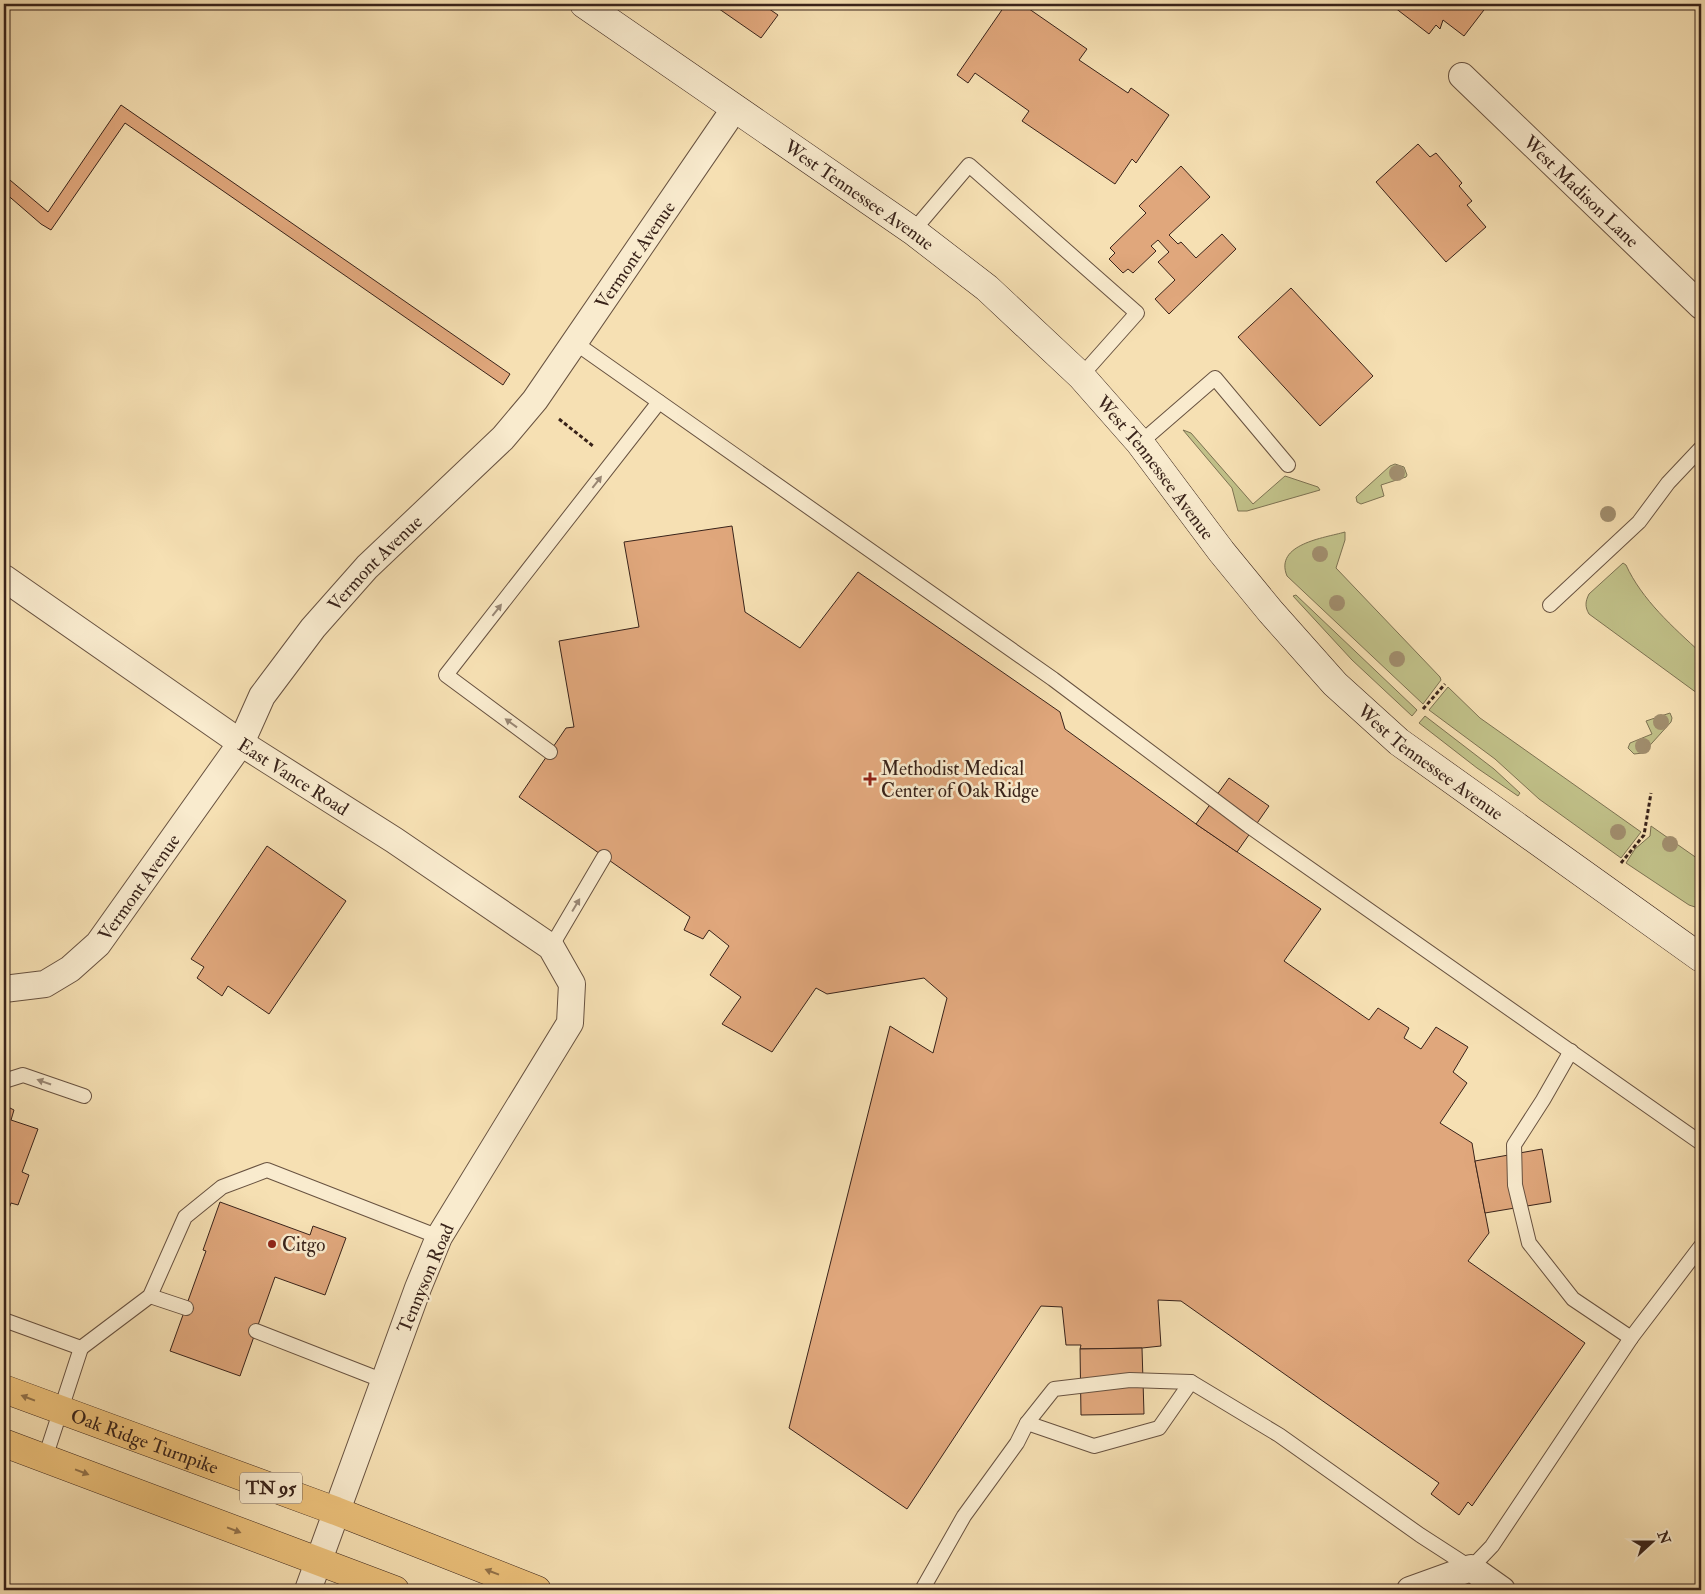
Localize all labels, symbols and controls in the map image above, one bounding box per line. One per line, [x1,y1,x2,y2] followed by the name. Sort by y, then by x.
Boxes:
[1517,130,1644,253] street label: West Madison Lane
[779,134,939,256] street label: West Tennessee Avenue
[590,196,681,314] street label: Vermont Avenue
[1090,390,1219,545] street label: West Tennessee Avenue
[592,475,602,489] one-way arrow
[323,510,428,616] street label: Vermont Avenue
[492,604,503,617] one-way arrow
[1351,699,1508,826] street label: West Tennessee Avenue
[505,717,518,728] one-way arrow
[233,733,354,822] street label: East Vance Road
[881,757,1039,803] place label: Methodist Medical Center of Oak Ridge
[863,772,877,786] marker: Methodist Medical Center of Oak Ridge
[93,829,186,946] street label: Vermont Avenue
[571,898,580,911] one-way arrow
[36,1078,51,1086] one-way arrow
[392,1219,460,1337] street label: Tennyson Road
[282,1233,325,1257] place label: Citgo
[266,1238,278,1250] marker: Citgo
[21,1394,36,1401] one-way arrow
[67,1404,222,1480] street label: Oak Ridge Turnpike
[75,1468,90,1476] one-way arrow
[240,1472,302,1504] road number: TN 95
[1628,1516,1678,1566] north arrow
[227,1526,242,1534] one-way arrow
[1653,1528,1674,1547] text: N
[484,1568,499,1576] one-way arrow

